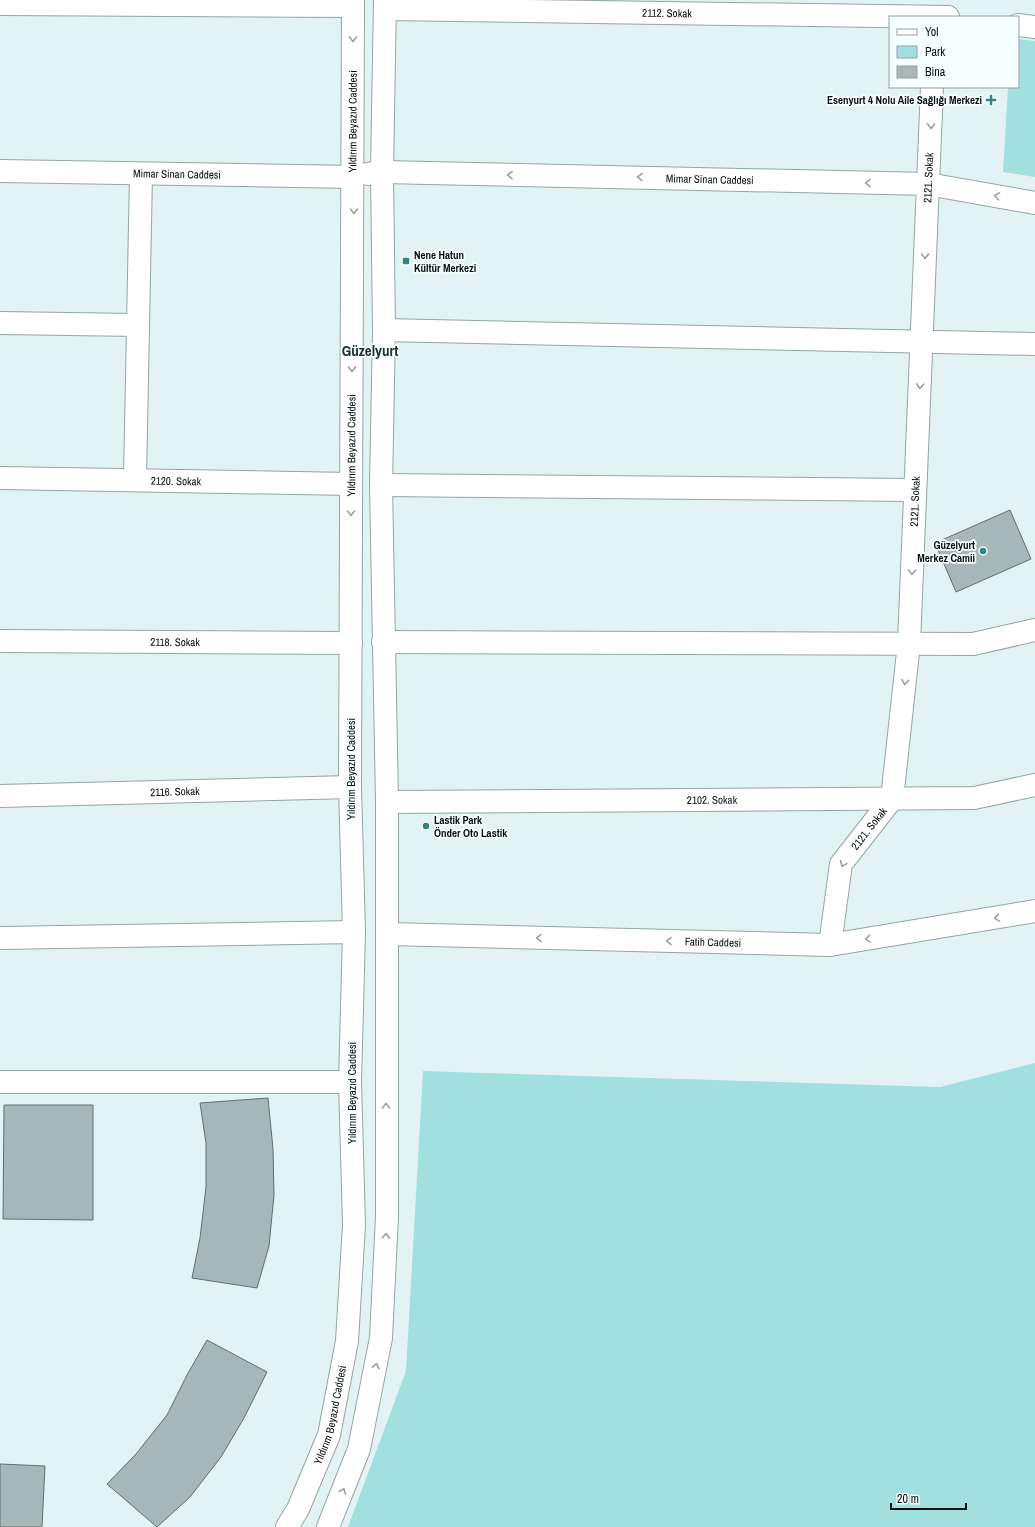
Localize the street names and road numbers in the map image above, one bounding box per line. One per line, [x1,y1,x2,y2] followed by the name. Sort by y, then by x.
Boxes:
[642,6,692,20] street label: 2112. Sokak
[345,70,360,173] street label: Yıldırım Beyazıd Caddesi
[920,152,936,203] street label: 2121. Sokak
[133,166,221,182] street label: Mimar Sinan Caddesi
[666,171,754,187] street label: Mimar Sinan Caddesi
[344,394,358,497] street label: Yıldırım Beyazıd Caddesi
[151,474,202,488] street label: 2120. Sokak
[907,476,923,527] street label: 2121. Sokak
[150,635,200,649] street label: 2118. Sokak
[344,718,358,820] street label: Yıldırım Beyazıd Caddesi
[150,784,200,799] street label: 2116. Sokak
[687,793,738,807] street label: 2102. Sokak
[848,804,890,852] street label: 2121. Sokak
[685,934,741,950] street label: Fatih Caddesi
[345,1042,359,1144] street label: Yıldırım Beyazıd Caddesi
[310,1364,349,1467] street label: Yıldırım Beyazıd Caddesi

